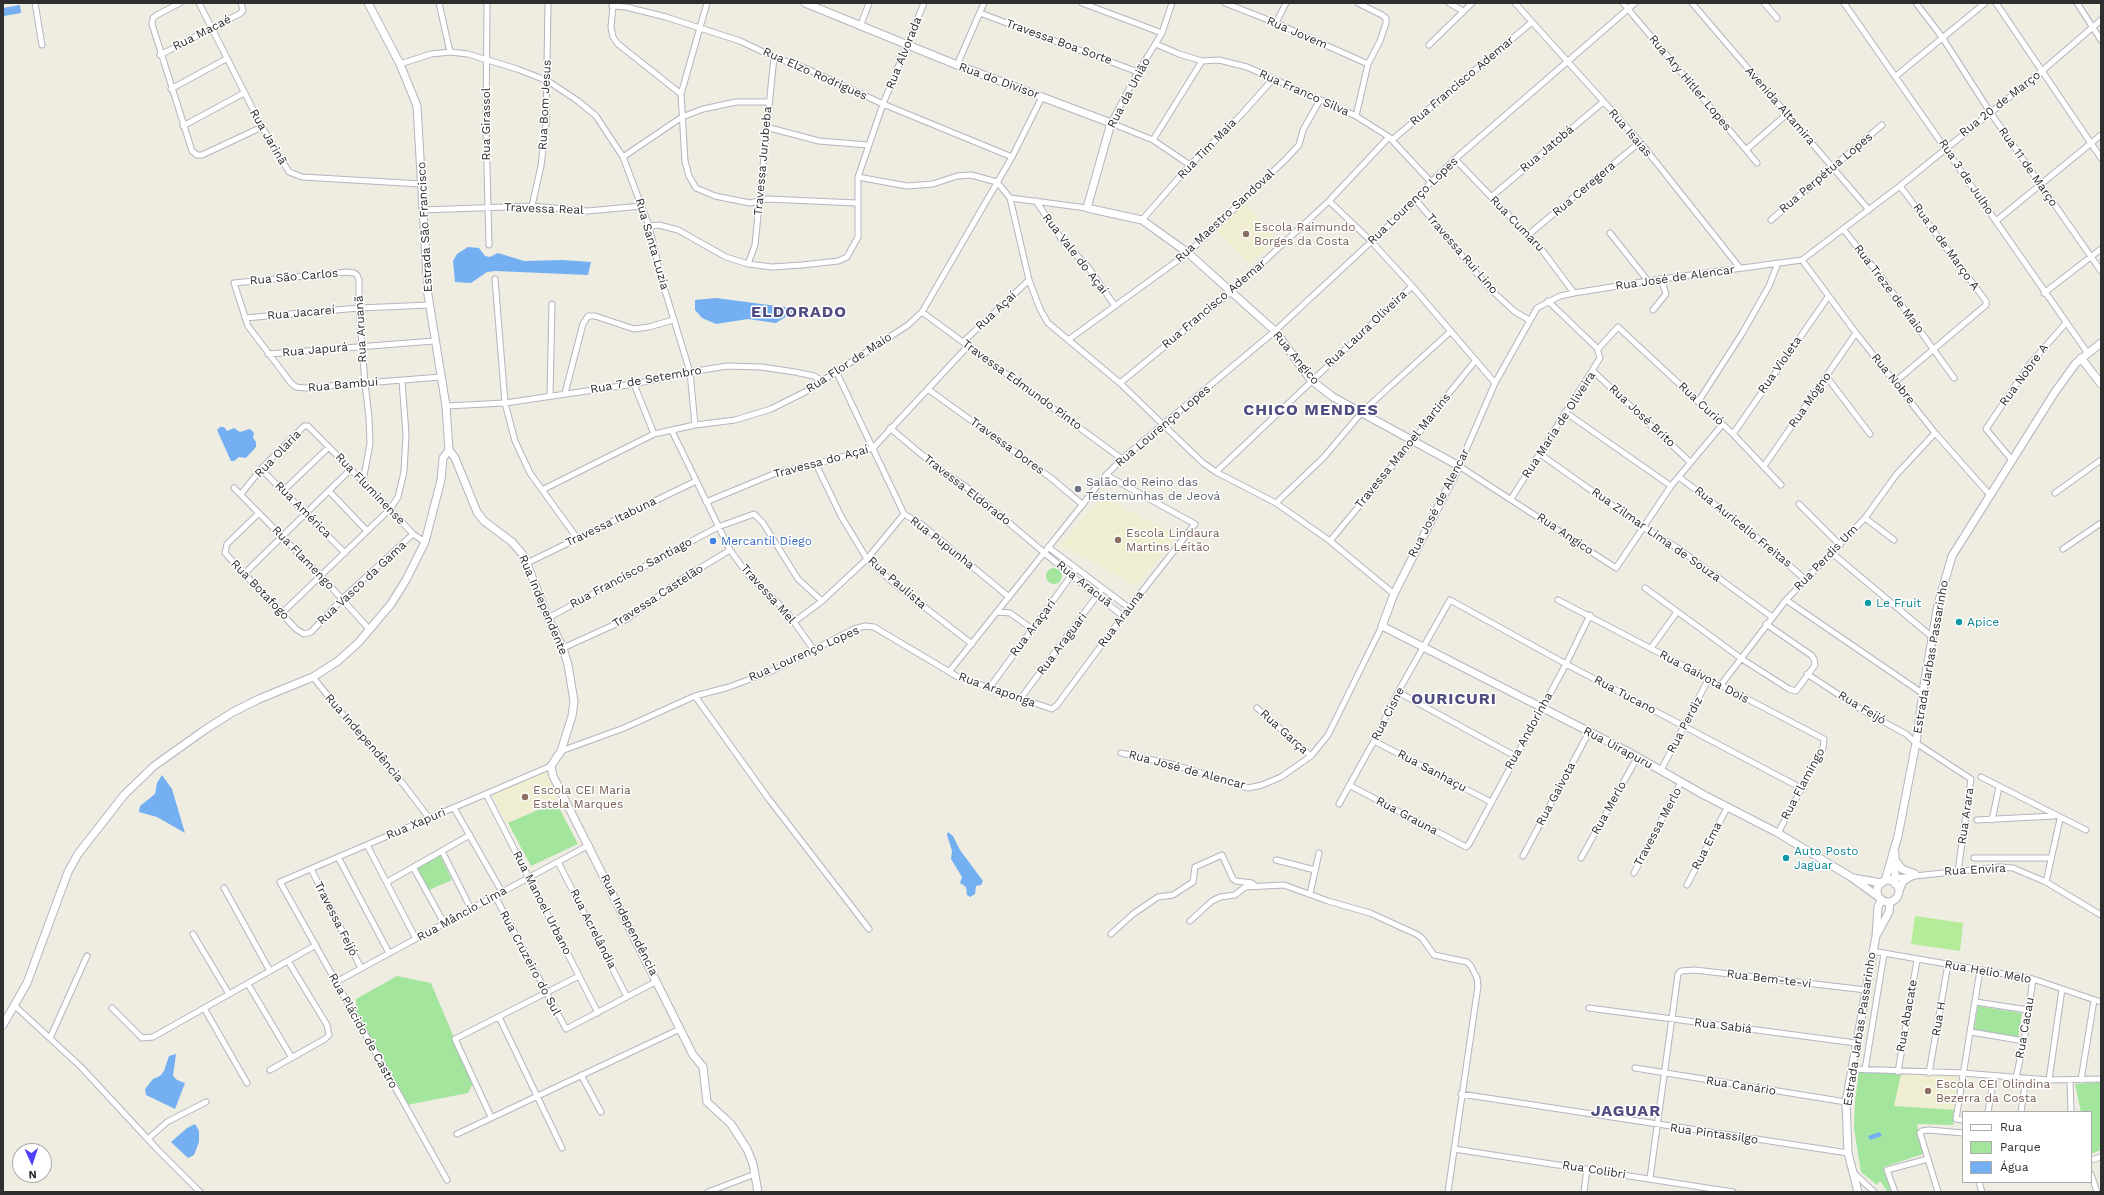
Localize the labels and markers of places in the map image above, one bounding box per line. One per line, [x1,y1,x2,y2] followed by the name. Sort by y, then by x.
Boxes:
[1254,220,1355,248] place label: Escola Raimundo Borges da Costa
[1241,229,1251,239] marker: Escola Raimundo Borges da Costa
[1086,475,1220,503] place label: Salão do Reino das Testemunhas de Jeová
[1073,484,1083,494] marker: Salão do Reino das Testemunhas de Jeová
[1126,526,1219,554] place label: Escola Lindaura Martins Leitão
[721,534,812,548] place label: Mercantil Diego
[1113,535,1123,545] marker: Escola Lindaura Martins Leitão
[708,536,718,546] marker: Mercantil Diego
[1876,596,1921,610] place label: Le Fruit
[1863,598,1873,608] marker: Le Fruit
[1967,615,1999,629] place label: Apice
[1954,617,1964,627] marker: Apice
[533,783,631,811] place label: Escola CEI Maria Estela Marques
[520,792,530,802] marker: Escola CEI Maria Estela Marques
[1794,844,1858,872] place label: Auto Posto Jaguar
[1781,853,1791,863] marker: Auto Posto Jaguar
[1936,1077,2050,1105] place label: Escola CEI Olindina Bezerra da Costa
[1923,1086,1933,1096] marker: Escola CEI Olindina Bezerra da Costa

